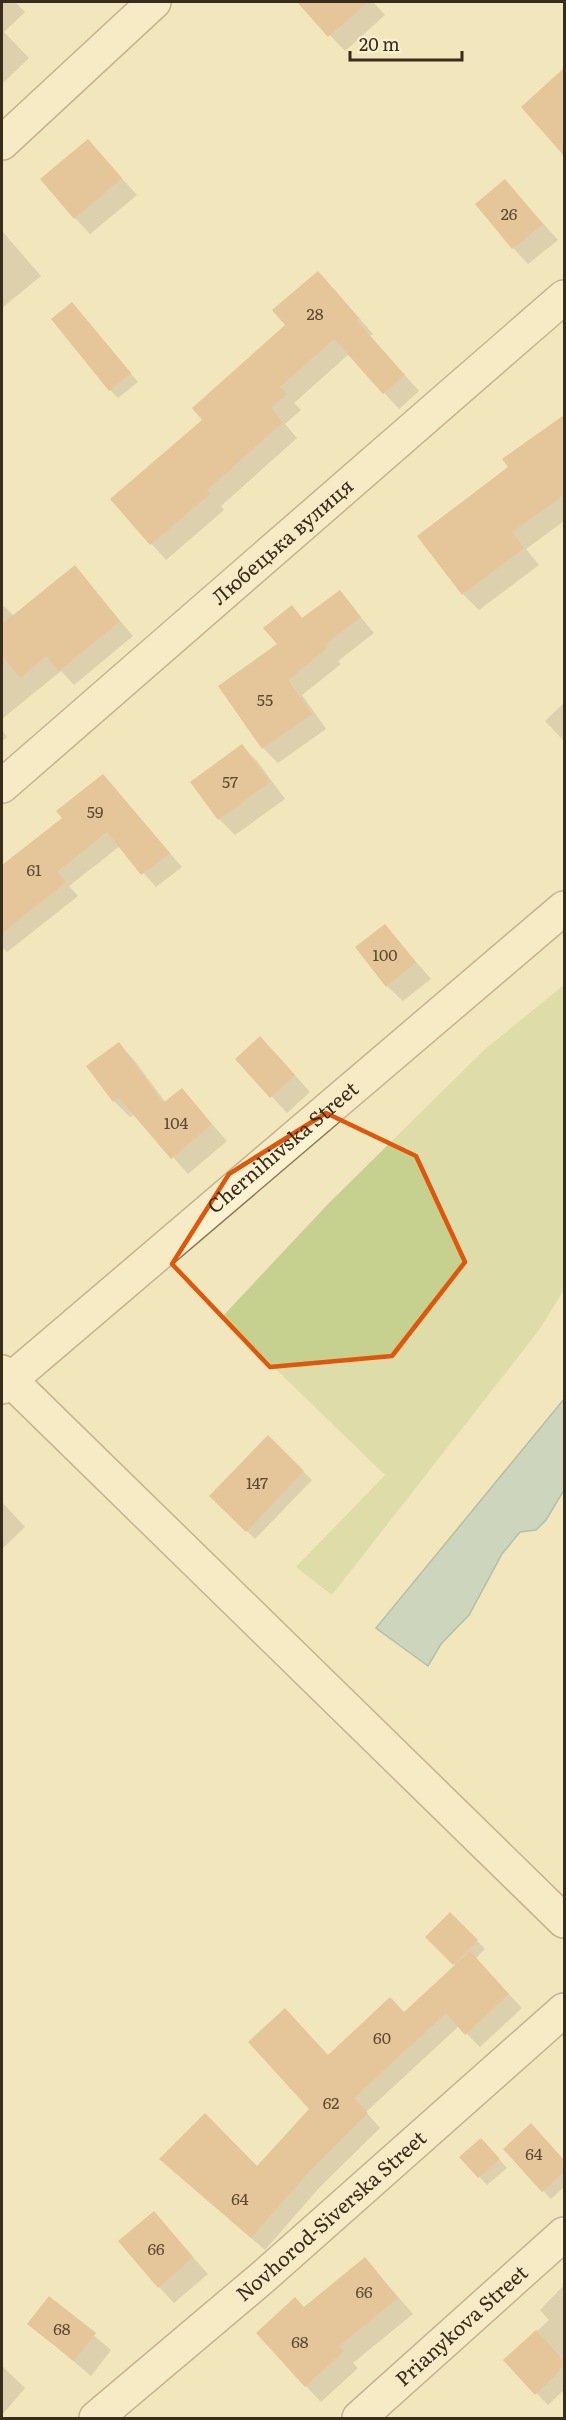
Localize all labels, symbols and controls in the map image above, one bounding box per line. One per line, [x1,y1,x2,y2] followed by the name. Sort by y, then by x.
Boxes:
[350,24,462,62] scale bar
[359,30,400,57] text: 20 m
[501,201,518,225] house number: 26
[307,301,324,325] house number: 28
[204,470,359,611] street label: Любецька вулиця
[257,687,273,711] house number: 55
[222,769,238,793] house number: 57
[87,799,103,823] house number: 59
[26,857,42,881] house number: 61
[372,942,398,966] house number: 100
[199,1073,364,1219] street label: Chernihivska Street
[164,1110,188,1134] house number: 104
[246,1470,268,1494] house number: 147
[373,2025,391,2049] house number: 60
[323,2090,339,2114] house number: 62
[228,2122,432,2307] street label: Novhorod-Siverska Street
[525,2141,543,2165] house number: 64
[231,2186,249,2210] house number: 64
[147,2236,165,2260] house number: 66
[388,2257,533,2392] street label: Prianykova Street
[355,2279,373,2303] house number: 66
[53,2316,71,2340] house number: 68
[291,2329,309,2353] house number: 68

